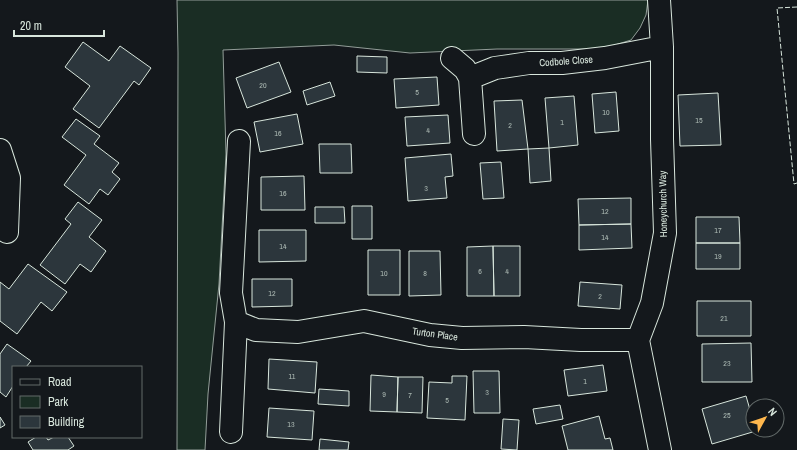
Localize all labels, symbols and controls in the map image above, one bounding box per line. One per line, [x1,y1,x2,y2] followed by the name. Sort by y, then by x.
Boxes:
[14,12,104,38] scale bar
[20,18,42,34] text: 20 m
[539,53,594,69] street label: Codbole Close
[259,80,267,90] house number: 20
[415,87,419,97] house number: 5
[602,107,610,117] house number: 10
[695,115,703,125] house number: 15
[560,117,564,127] house number: 1
[508,120,512,130] house number: 2
[426,125,430,135] house number: 4
[274,128,282,138] house number: 16
[656,170,670,237] street label: Honeychurch Way
[424,183,428,193] house number: 3
[279,188,287,198] house number: 16
[601,206,609,216] house number: 12
[714,225,722,235] house number: 17
[601,232,609,242] house number: 14
[279,241,287,251] house number: 14
[714,251,722,261] house number: 19
[478,266,482,276] house number: 6
[505,266,509,276] house number: 4
[380,268,388,278] house number: 10
[423,268,427,278] house number: 8
[268,288,276,298] house number: 12
[598,291,602,301] house number: 2
[720,313,728,323] house number: 21
[411,324,459,344] street label: Turton Place
[723,358,731,368] house number: 23
[12,366,142,438] legend
[289,371,296,381] house number: 11
[48,374,72,390] text: Road
[583,376,587,386] house number: 1
[485,387,489,397] house number: 3
[382,389,386,399] house number: 9
[408,390,412,400] house number: 7
[48,394,68,410] text: Park
[445,395,449,405] house number: 5
[745,398,785,438] north arrow
[765,405,780,419] text: N
[723,410,731,420] house number: 25
[48,414,85,430] text: Building
[287,419,295,429] house number: 13

